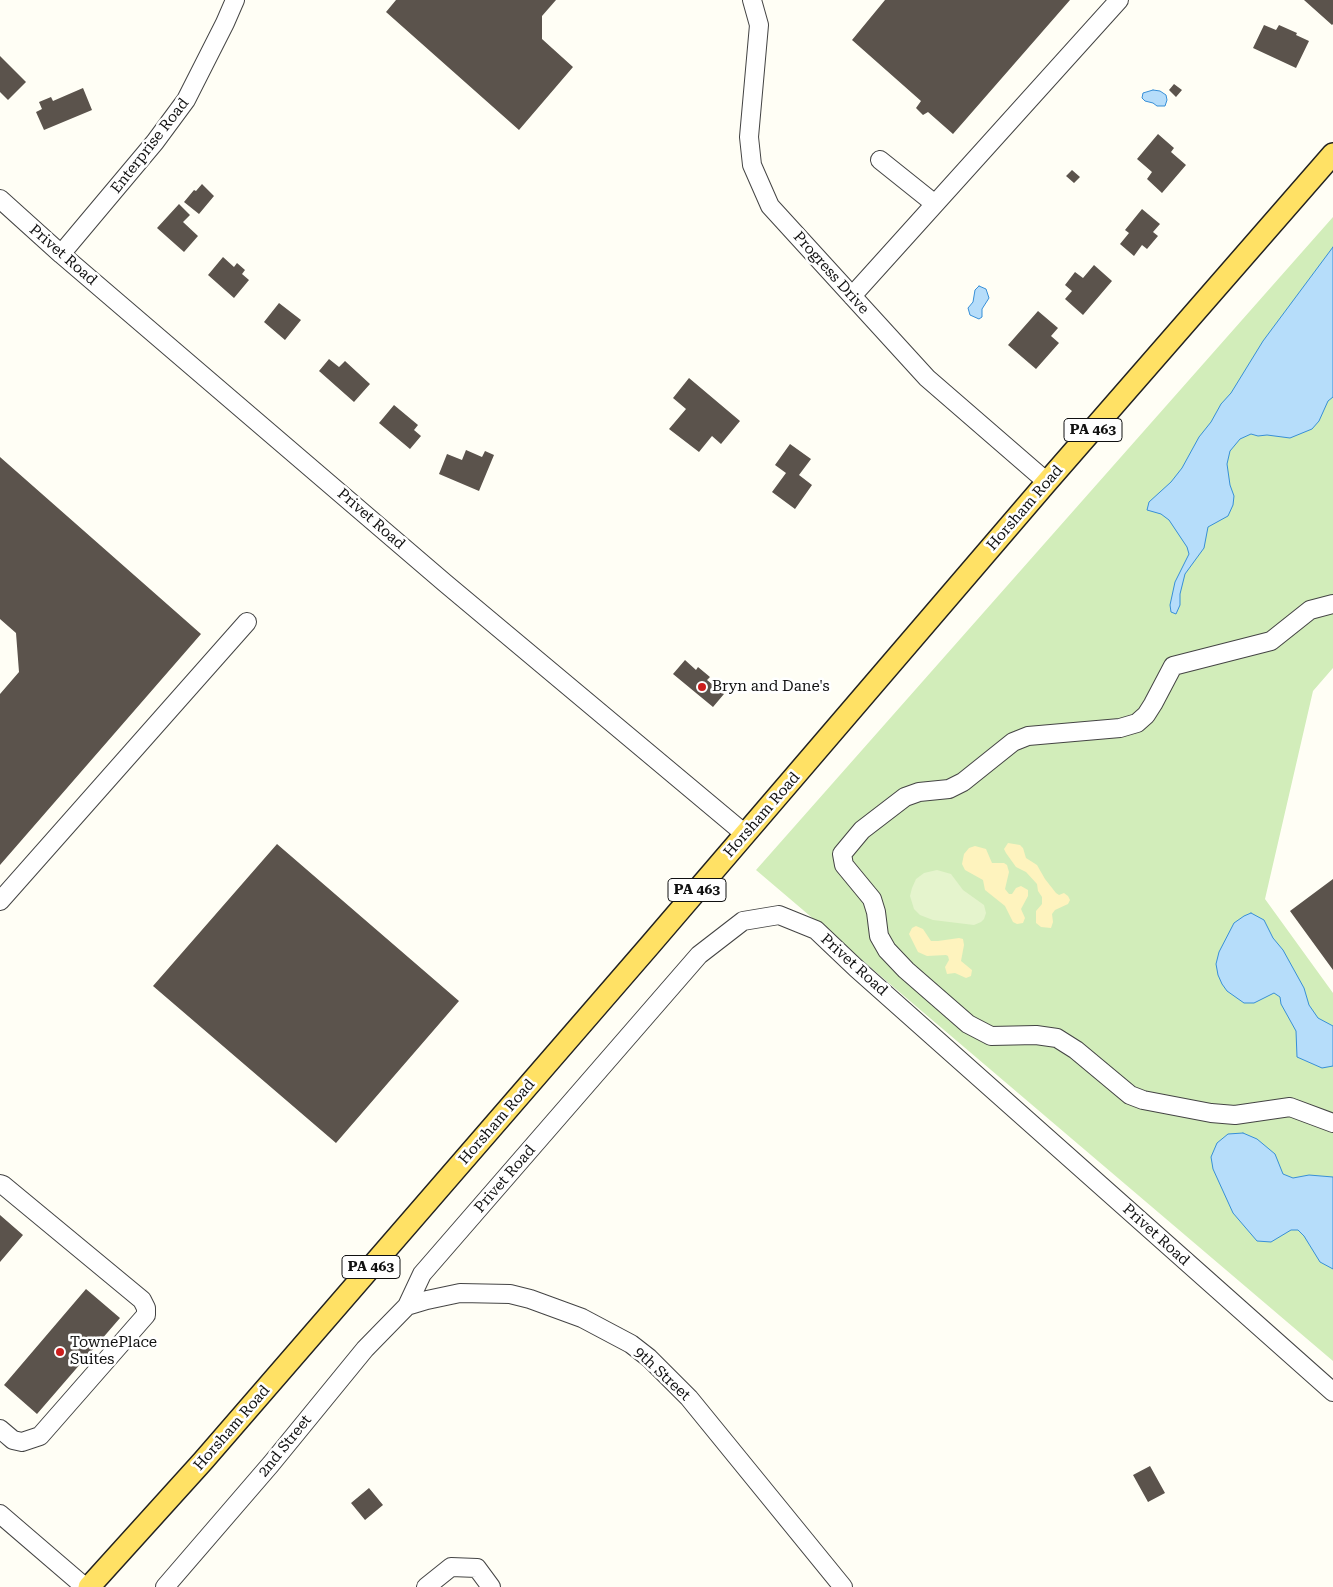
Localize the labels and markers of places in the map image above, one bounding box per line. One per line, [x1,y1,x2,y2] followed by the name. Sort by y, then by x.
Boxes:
[712,678,830,696] place label: Bryn and Dane's
[696,681,708,693] marker: Bryn and Dane's
[70,1334,157,1369] place label: TownePlace Suites
[54,1346,66,1358] marker: TownePlace Suites

